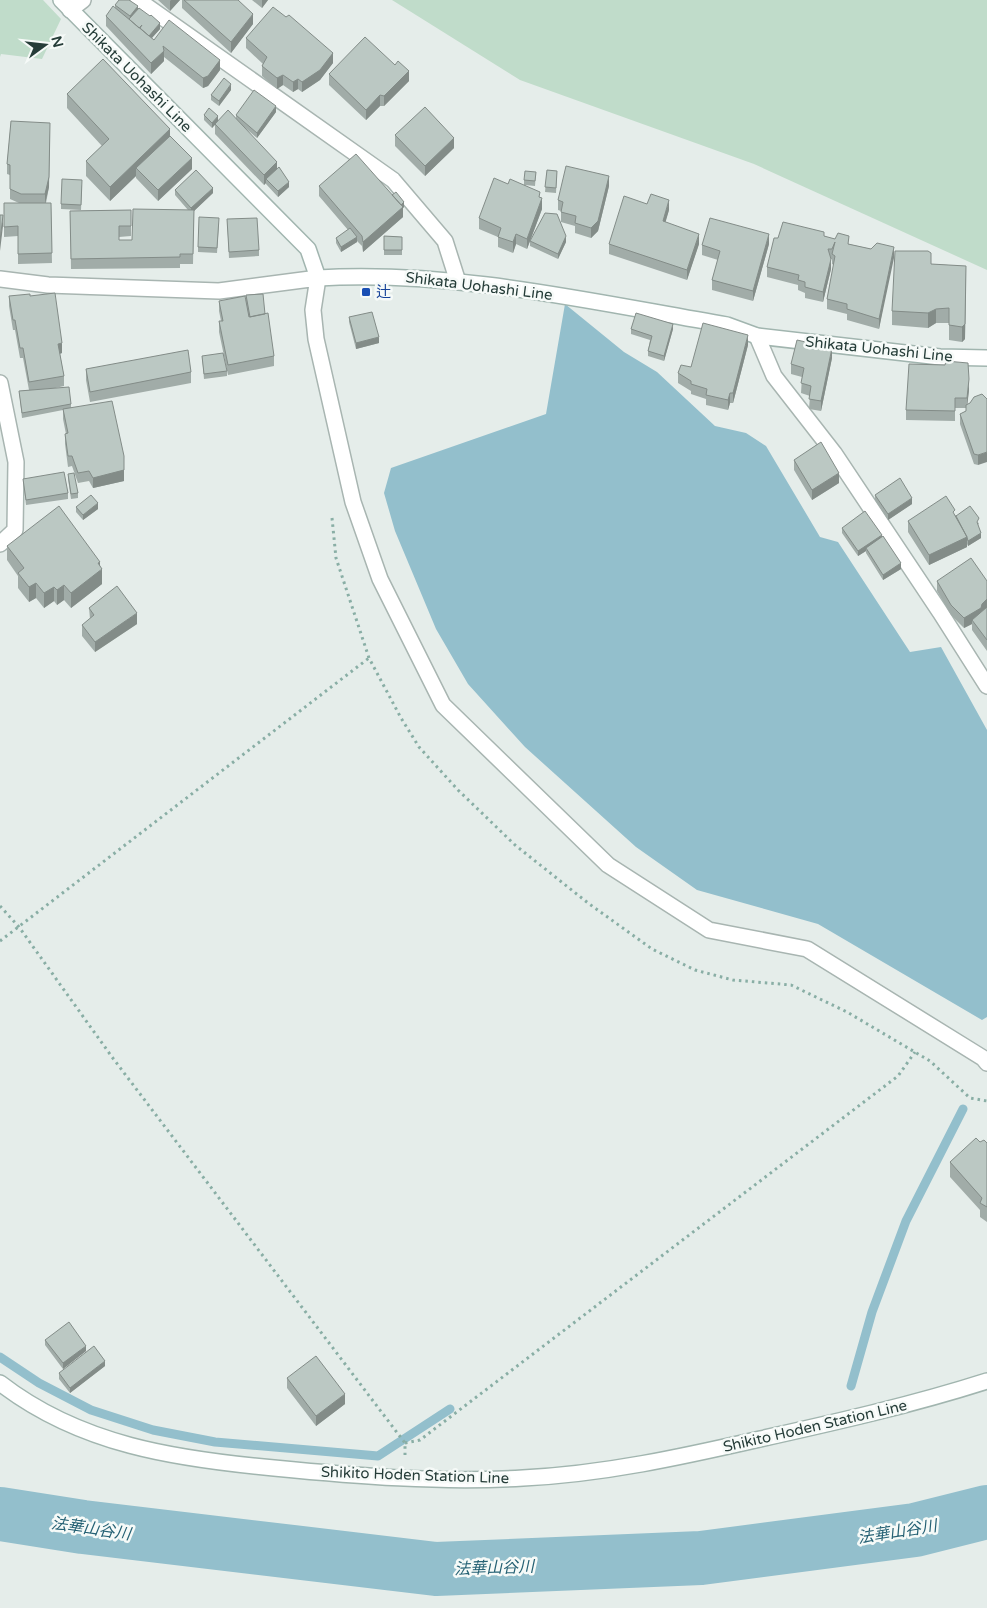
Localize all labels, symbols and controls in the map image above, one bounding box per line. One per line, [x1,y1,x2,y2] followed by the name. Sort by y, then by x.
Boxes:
[78,18,196,136] street label: Shikata Uohashi Line
[20,20,70,70] north arrow
[47,34,67,49] text: N
[404,268,554,304] street label: Shikata Uohashi Line
[376,283,391,301] place label: 辻
[360,286,372,298] marker: 辻
[804,332,954,366] street label: Shikata Uohashi Line
[721,1396,909,1456] street label: Shikito Hoden Station Line
[321,1463,509,1487] street label: Shikito Hoden Station Line
[50,1514,134,1545] water label: 法華山谷川
[856,1516,940,1548] water label: 法華山谷川
[454,1557,536,1579] water label: 法華山谷川

